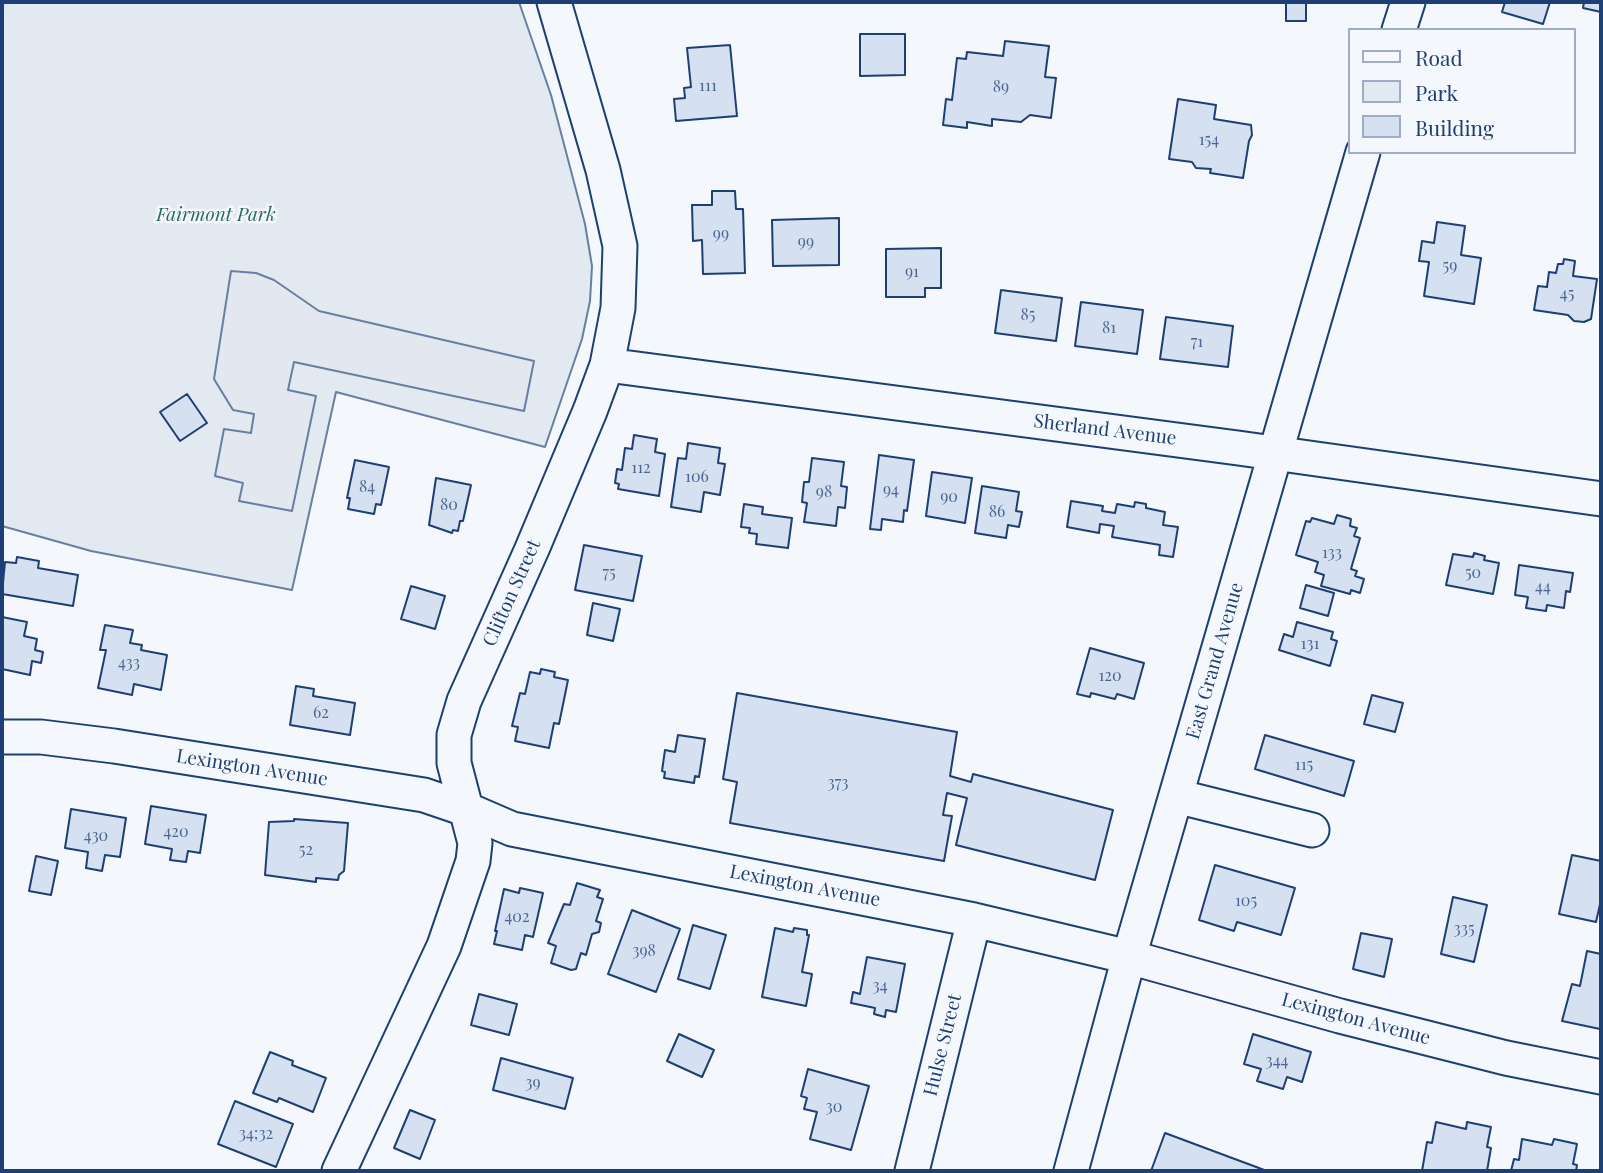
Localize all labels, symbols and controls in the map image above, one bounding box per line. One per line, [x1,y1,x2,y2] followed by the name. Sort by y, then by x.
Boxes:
[1348,28,1575,154] legend
[1415,43,1463,71] text: Road
[699,76,717,96] house number: 111
[993,77,1009,97] house number: 89
[1415,78,1458,106] text: Park
[1415,113,1494,141] text: Building
[1199,130,1219,150] house number: 154
[156,204,276,226] park label: Fairmont Park
[713,224,729,244] house number: 99
[798,232,814,252] house number: 99
[1443,256,1457,276] house number: 59
[905,262,919,282] house number: 91
[1560,284,1574,304] house number: 45
[1021,305,1035,325] house number: 85
[1102,318,1116,338] house number: 81
[1191,332,1203,352] house number: 71
[1032,410,1178,450] street label: Sherland Avenue
[631,458,651,478] house number: 112
[685,467,709,487] house number: 106
[359,477,375,497] house number: 84
[883,480,899,500] house number: 94
[816,482,832,502] house number: 98
[940,487,958,507] house number: 90
[440,495,458,515] house number: 80
[989,502,1005,522] house number: 86
[478,536,546,650] street label: Clifton Street
[1322,543,1342,563] house number: 133
[602,563,616,583] house number: 75
[1465,563,1481,583] house number: 50
[1535,577,1551,597] house number: 44
[1182,580,1248,742] street label: East Grand Avenue
[1301,634,1319,654] house number: 131
[118,653,140,673] house number: 433
[1098,666,1122,686] house number: 120
[313,703,329,723] house number: 62
[175,745,329,791] street label: Lexington Avenue
[1295,755,1313,775] house number: 115
[828,773,848,793] house number: 373
[163,822,189,842] house number: 420
[84,826,108,846] house number: 430
[299,840,313,860] house number: 52
[728,860,882,912] street label: Lexington Avenue
[1235,891,1257,911] house number: 105
[504,907,530,927] house number: 402
[1453,919,1475,939] house number: 335
[632,941,656,961] house number: 398
[872,976,888,996] house number: 34
[1279,988,1433,1050] street label: Lexington Avenue
[919,992,967,1098] street label: Hulse Street
[1265,1051,1289,1071] house number: 344
[525,1073,541,1093] house number: 39
[826,1097,842,1117] house number: 30
[239,1124,273,1144] house number: 34;32

